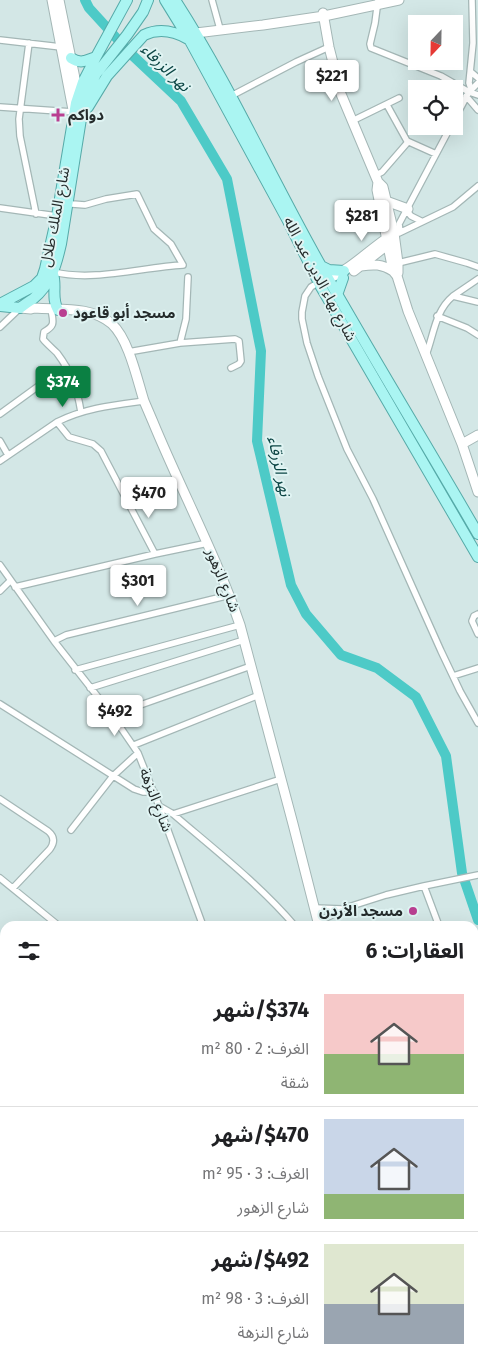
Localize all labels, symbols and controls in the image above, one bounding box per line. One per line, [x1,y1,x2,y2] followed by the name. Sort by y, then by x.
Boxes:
[408,15,462,70] north arrow
[408,15,463,135] map controls
[137,39,195,96] water label: نهر الزرقاء
[302,59,362,102] pin: $221
[316,66,348,85] text: $221
[408,80,463,135] button: locate
[68,106,104,126] place label: دواكم
[52,109,64,121] marker: دواكم
[37,165,76,269] street label: شارع الملك طلال
[332,200,392,242] pin: $281
[345,206,379,225] text: $281
[277,214,360,346] street label: شارع بهاء الدين عبد الله
[73,303,176,322] place label: مسجد أبو قاعود
[57,307,69,319] marker: مسجد أبو قاعود
[33,366,93,408] pin: $374
[47,372,79,391] text: $374
[264,434,295,499] water label: نهر الزرقاء
[119,476,179,519] pin: $470
[132,483,166,502] text: $470
[199,545,244,616] street label: شارع الزهور
[108,564,168,607] pin: $301
[121,571,155,590] text: $301
[85,694,145,737] pin: $492
[98,701,132,720] text: $492
[133,765,177,836] street label: شارع النزهة
[319,902,403,920] place label: مسجد الأردن
[407,905,419,917] marker: مسجد الأردن
[15,937,43,965] icon: filters
[365,938,464,964] text: العقارات: 6
[213,997,309,1023] text: $374/شهر
[364,1014,424,1074] icon: home
[201,1039,309,1058] text: الغرف: 2 · 80 m²
[281,1073,309,1092] text: شقة
[212,1122,309,1148] text: $470/شهر
[364,1139,424,1199] icon: home
[202,1164,309,1183] text: الغرف: 3 · 95 m²
[237,1198,309,1217] text: شارع الزهور
[212,1247,309,1273] text: $492/شهر
[364,1264,424,1324] icon: home
[201,1289,309,1308] text: الغرف: 3 · 98 m²
[237,1323,309,1342] text: شارع النزهة

